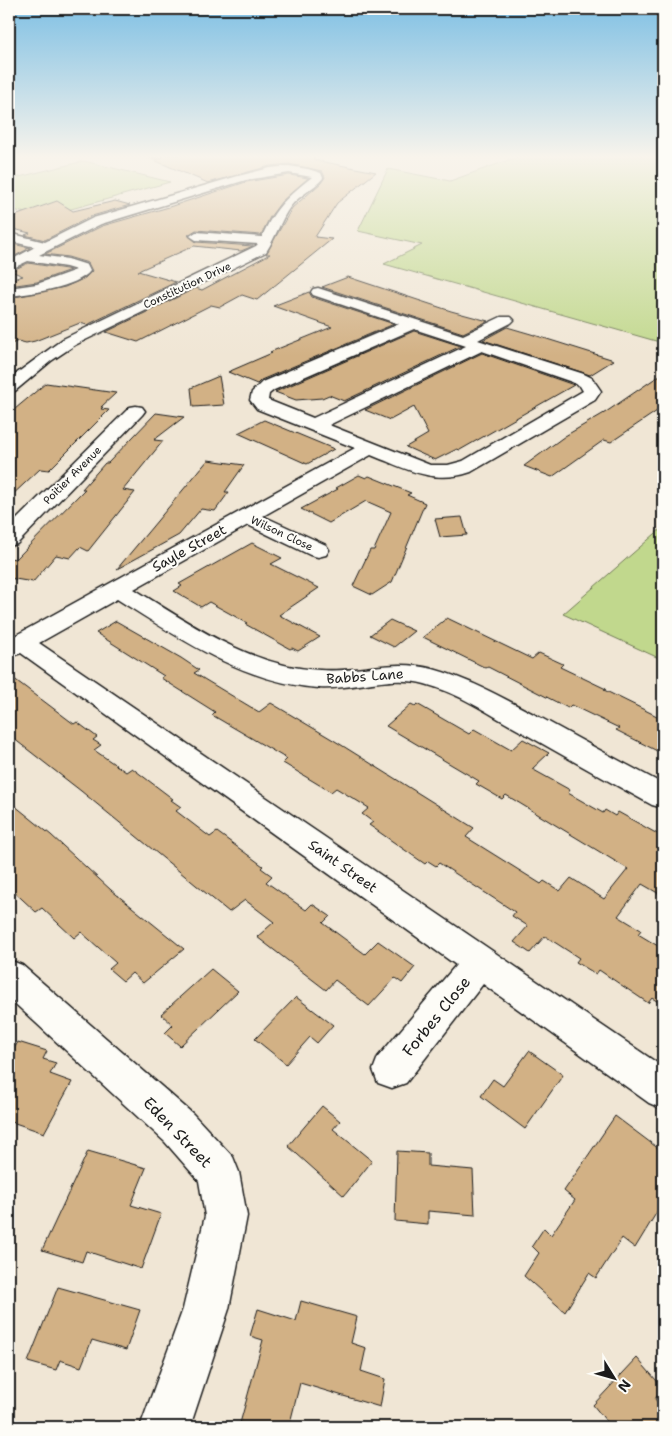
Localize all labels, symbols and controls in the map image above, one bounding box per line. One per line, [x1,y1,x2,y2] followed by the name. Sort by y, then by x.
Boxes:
[141,259,233,312] street label: Constitution Drive
[40,443,105,508] street label: Poitier Avenue
[248,512,315,554] street label: Wilson Close
[149,520,229,576] street label: Sayle Street
[326,664,404,688] street label: Babbs Lane
[305,836,381,896] street label: Saint Street
[398,972,475,1061] street label: Forbes Close
[139,1092,217,1172] street label: Eden Street
[590,1354,640,1404] north arrow
[614,1376,635,1396] text: N

